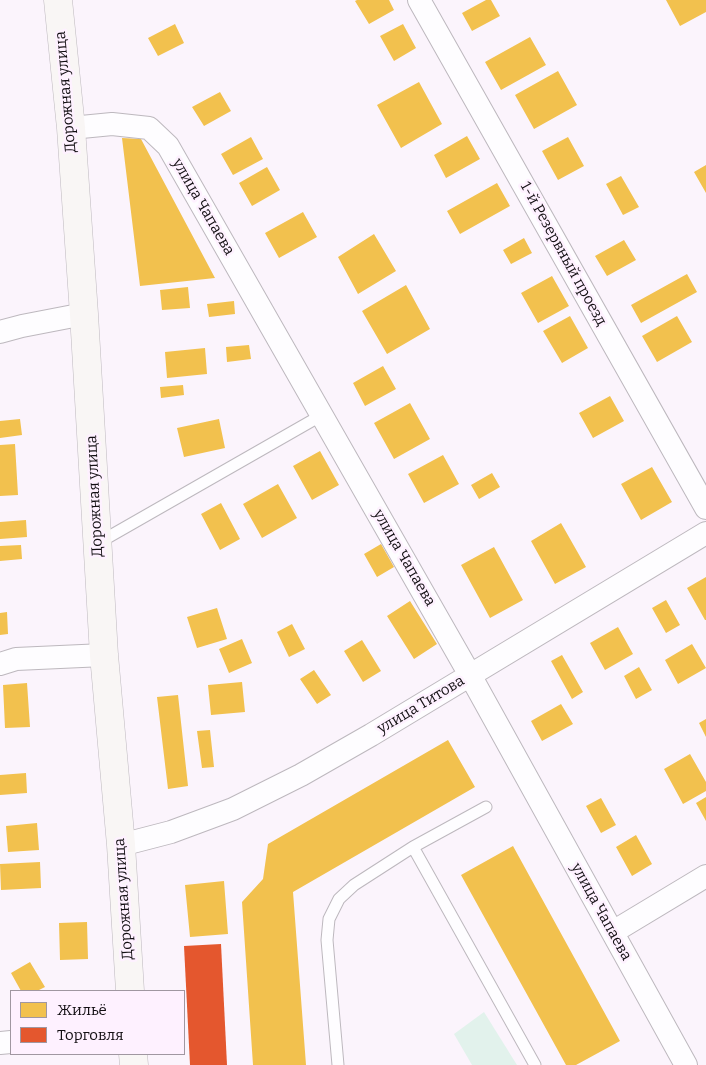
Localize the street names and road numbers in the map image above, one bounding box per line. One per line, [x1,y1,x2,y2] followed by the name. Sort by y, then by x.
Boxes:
[52,31,80,153] street label: Дорожная улица
[168,156,238,258] street label: улица Чапаева
[516,179,610,329] street label: 1-й Резервный проезд
[83,435,107,557] street label: Дорожная улица
[369,507,439,609] street label: улица Чапаева
[374,672,468,738] street label: улица Титова
[111,838,137,960] street label: Дорожная улица
[567,860,635,964] street label: улица Чапаева

